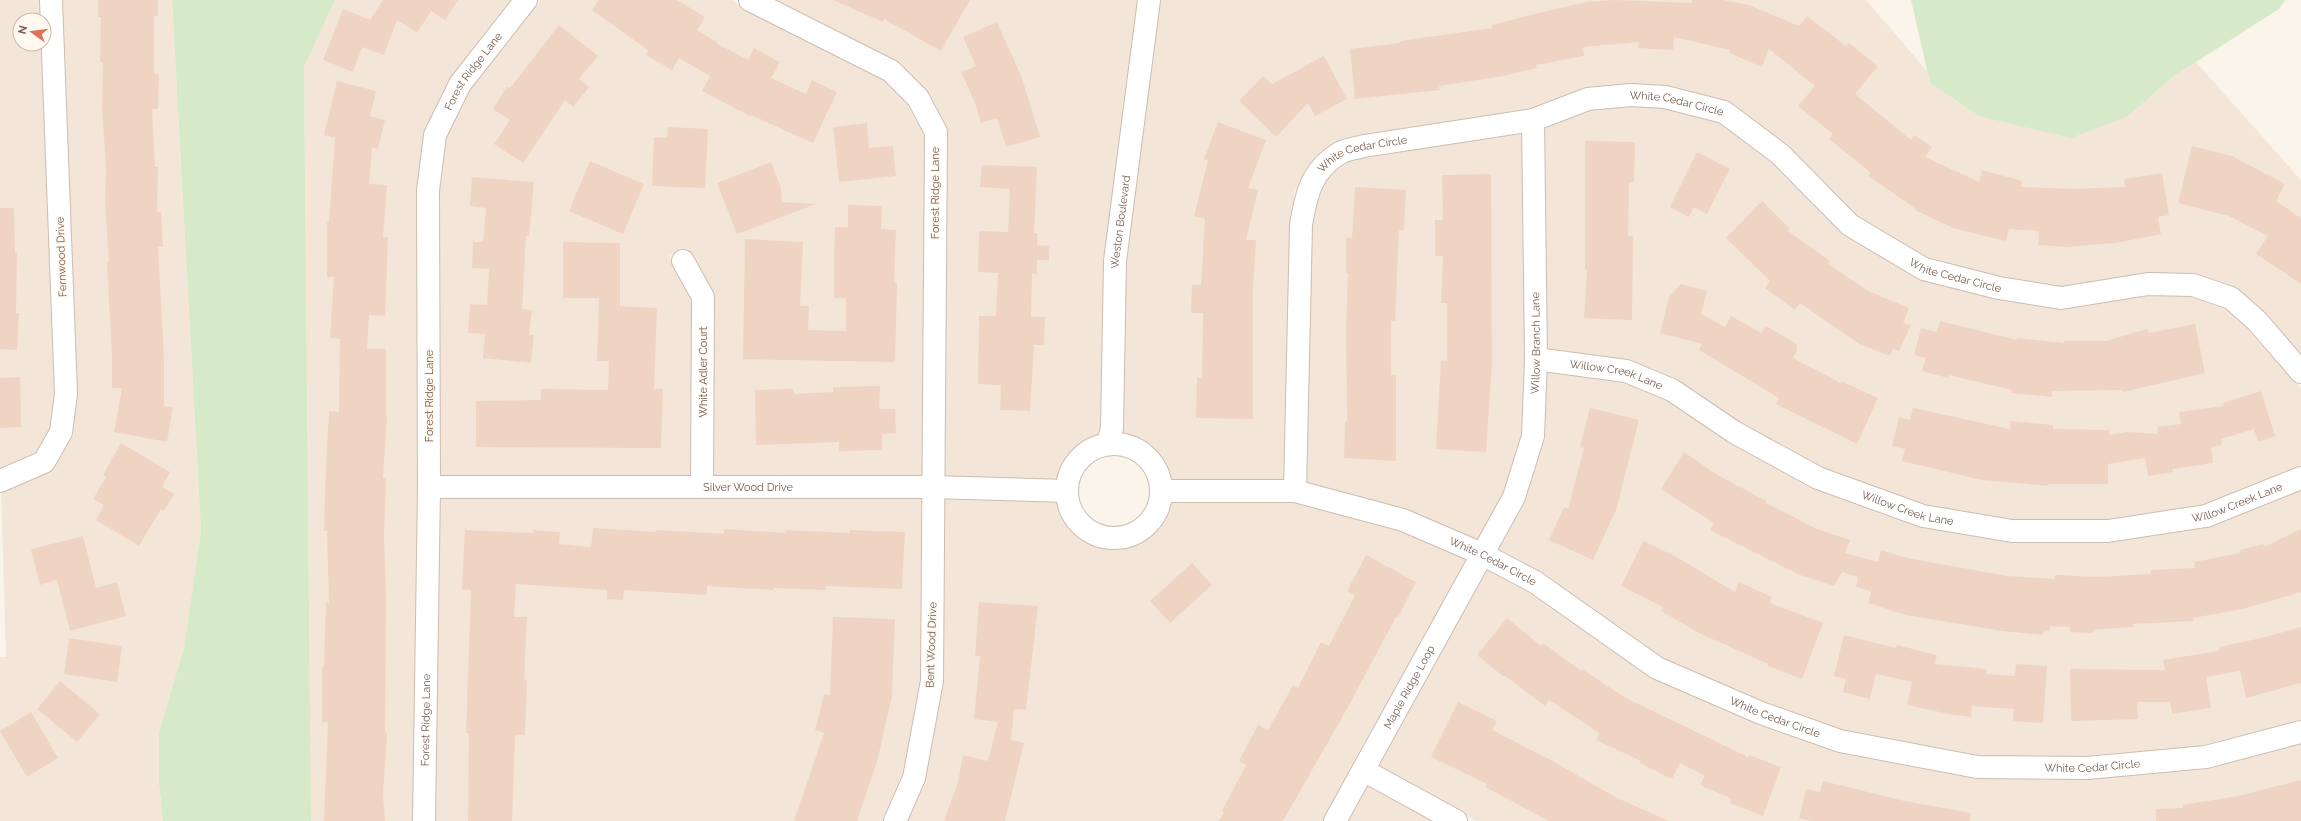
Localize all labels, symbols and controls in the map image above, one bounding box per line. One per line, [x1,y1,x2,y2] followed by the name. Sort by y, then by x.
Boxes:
[12,12,52,52] north arrow
[15,24,30,35] text: N
[442,30,505,113] street label: Forest Ridge Lane
[1629,89,1726,119] street label: White Cedar Circle
[1315,133,1409,175] street label: White Cedar Circle
[929,146,942,239] street label: Forest Ridge Lane
[1109,174,1133,269] street label: Weston Boulevard
[54,216,69,297] street label: Fernwood Drive
[1907,256,2003,295] street label: White Cedar Circle
[1529,292,1543,394] street label: Willow Branch Lane
[697,326,710,417] street label: White Adler Court
[423,349,436,442] street label: Forest Ridge Lane
[1569,358,1665,393] street label: Willow Creek Lane
[2191,480,2285,525] street label: Willow Creek Lane
[703,481,793,494] street label: Silver Wood Drive
[1860,488,1955,528] street label: Willow Creek Lane
[1447,535,1539,589] street label: White Cedar Circle
[924,601,940,688] street label: Bent Wood Drive
[1381,643,1438,731] street label: Maple Ridge Loop
[419,673,433,766] street label: Forest Ridge Lane
[1728,694,1822,741] street label: White Cedar Circle
[2044,757,2141,775] street label: White Cedar Circle

